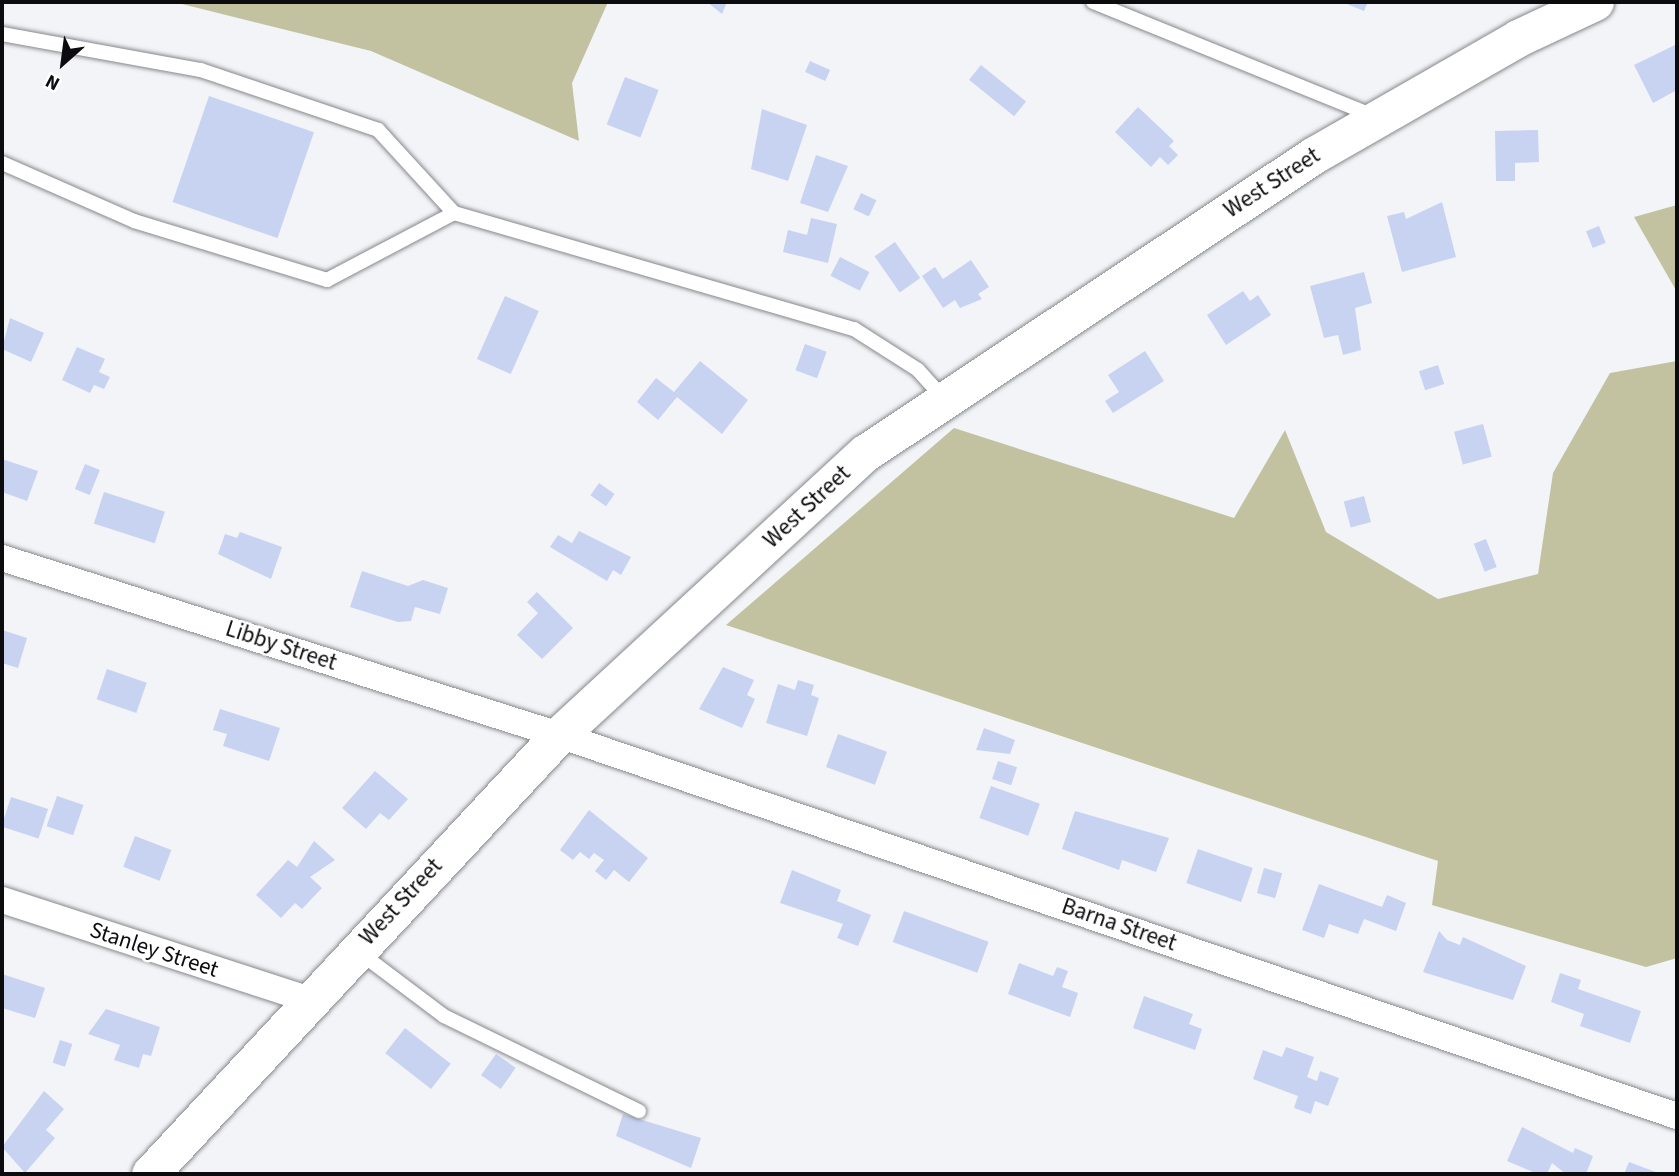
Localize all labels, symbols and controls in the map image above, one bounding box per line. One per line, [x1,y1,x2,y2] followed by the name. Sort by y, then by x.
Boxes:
[28,28,98,98] north arrow
[41,67,65,97] text: N
[1219,142,1325,224] street label: West Street
[758,460,856,554] street label: West Street
[222,615,340,677] street label: Libby Street
[354,853,448,951] street label: West Street
[1058,893,1180,957] street label: Barna Street
[86,916,222,984] street label: Stanley Street

